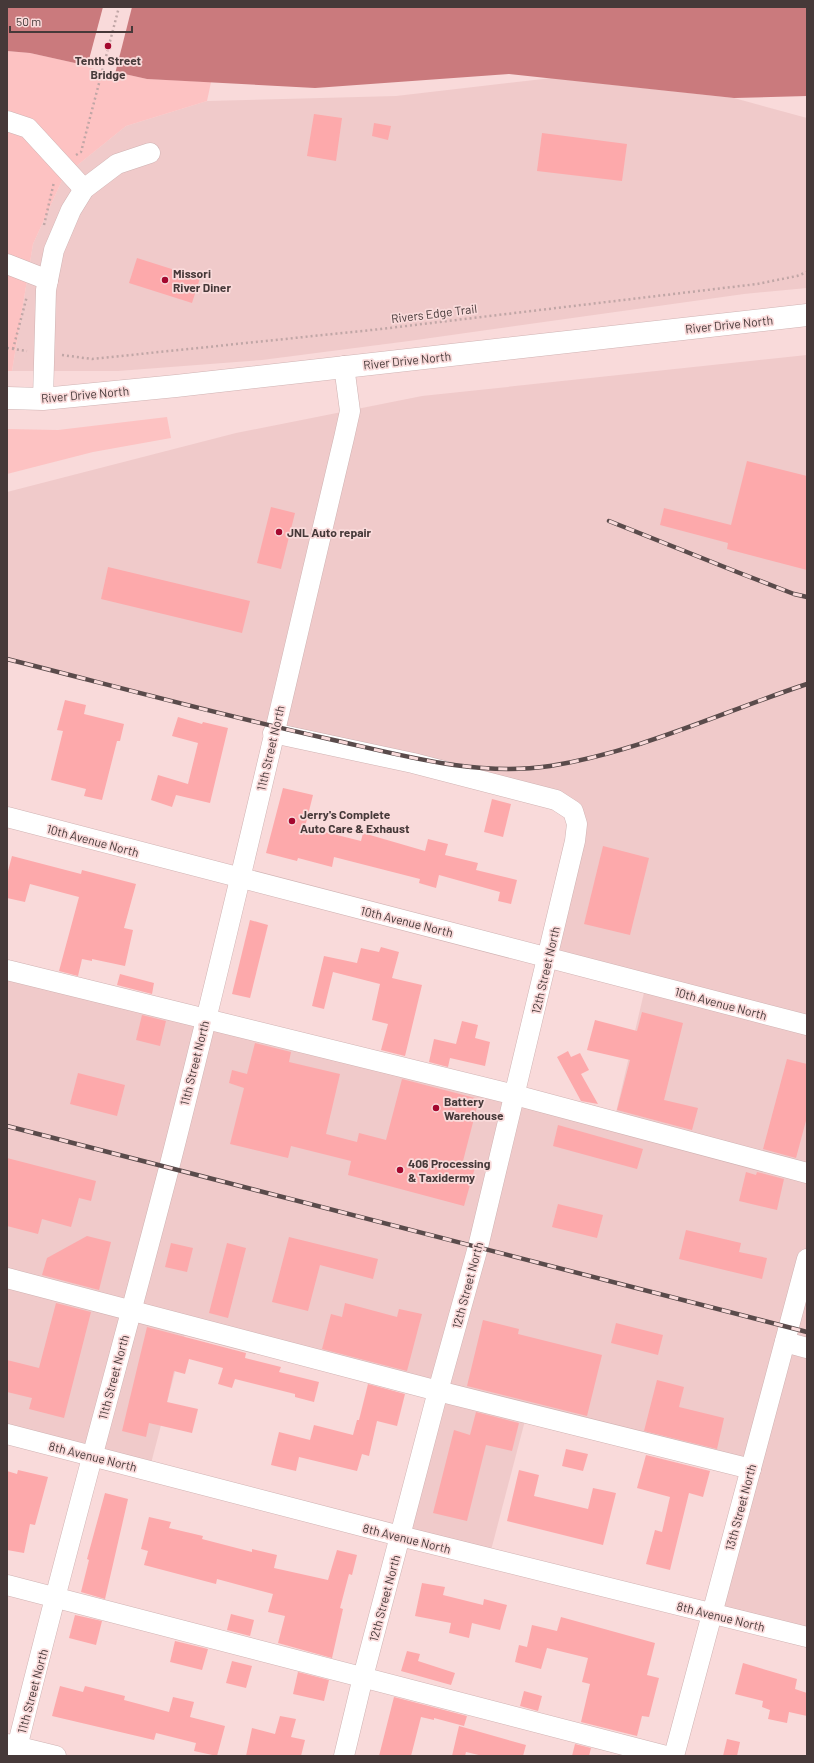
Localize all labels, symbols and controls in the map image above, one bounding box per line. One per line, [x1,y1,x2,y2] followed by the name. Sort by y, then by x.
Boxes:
[10,8,132,34] scale bar
[16,14,41,28] text: 50 m
[103,41,113,51] marker: Tenth Street Bridge
[75,53,142,81] place label: Tenth Street Bridge
[173,266,231,294] place label: Missori River Diner
[160,275,170,285] marker: Missori River Diner
[390,301,478,325] street label: Rivers Edge Trail
[684,312,774,336] street label: River Drive North
[362,348,452,372] street label: River Drive North
[40,383,130,405] street label: River Drive North
[287,525,372,539] place label: JNL Auto repair
[274,527,284,537] marker: JNL Auto repair
[253,704,287,792] street label: 11th Street North
[300,807,410,835] place label: Jerry's Complete Auto Care & Exhaust
[287,816,297,826] marker: Jerry's Complete Auto Care & Exhaust
[45,821,141,859] street label: 10th Avenue North
[359,903,455,939] street label: 10th Avenue North
[528,925,562,1015] street label: 12th Street North
[673,984,769,1022] street label: 10th Avenue North
[177,1019,211,1107] street label: 11th Street North
[444,1094,504,1122] place label: Battery Warehouse
[431,1103,441,1113] marker: Battery Warehouse
[408,1156,491,1184] place label: 406 Processing & Taxidermy
[395,1165,405,1175] marker: 406 Processing & Taxidermy
[449,1240,485,1330] street label: 12th Street North
[95,1333,131,1421] street label: 11th Street North
[48,1438,138,1474] street label: 8th Avenue North
[722,1462,758,1552] street label: 13th Street North
[362,1520,452,1556] street label: 8th Avenue North
[366,1553,402,1643] street label: 12th Street North
[676,1598,766,1634] street label: 8th Avenue North
[14,1647,50,1735] street label: 11th Street North

